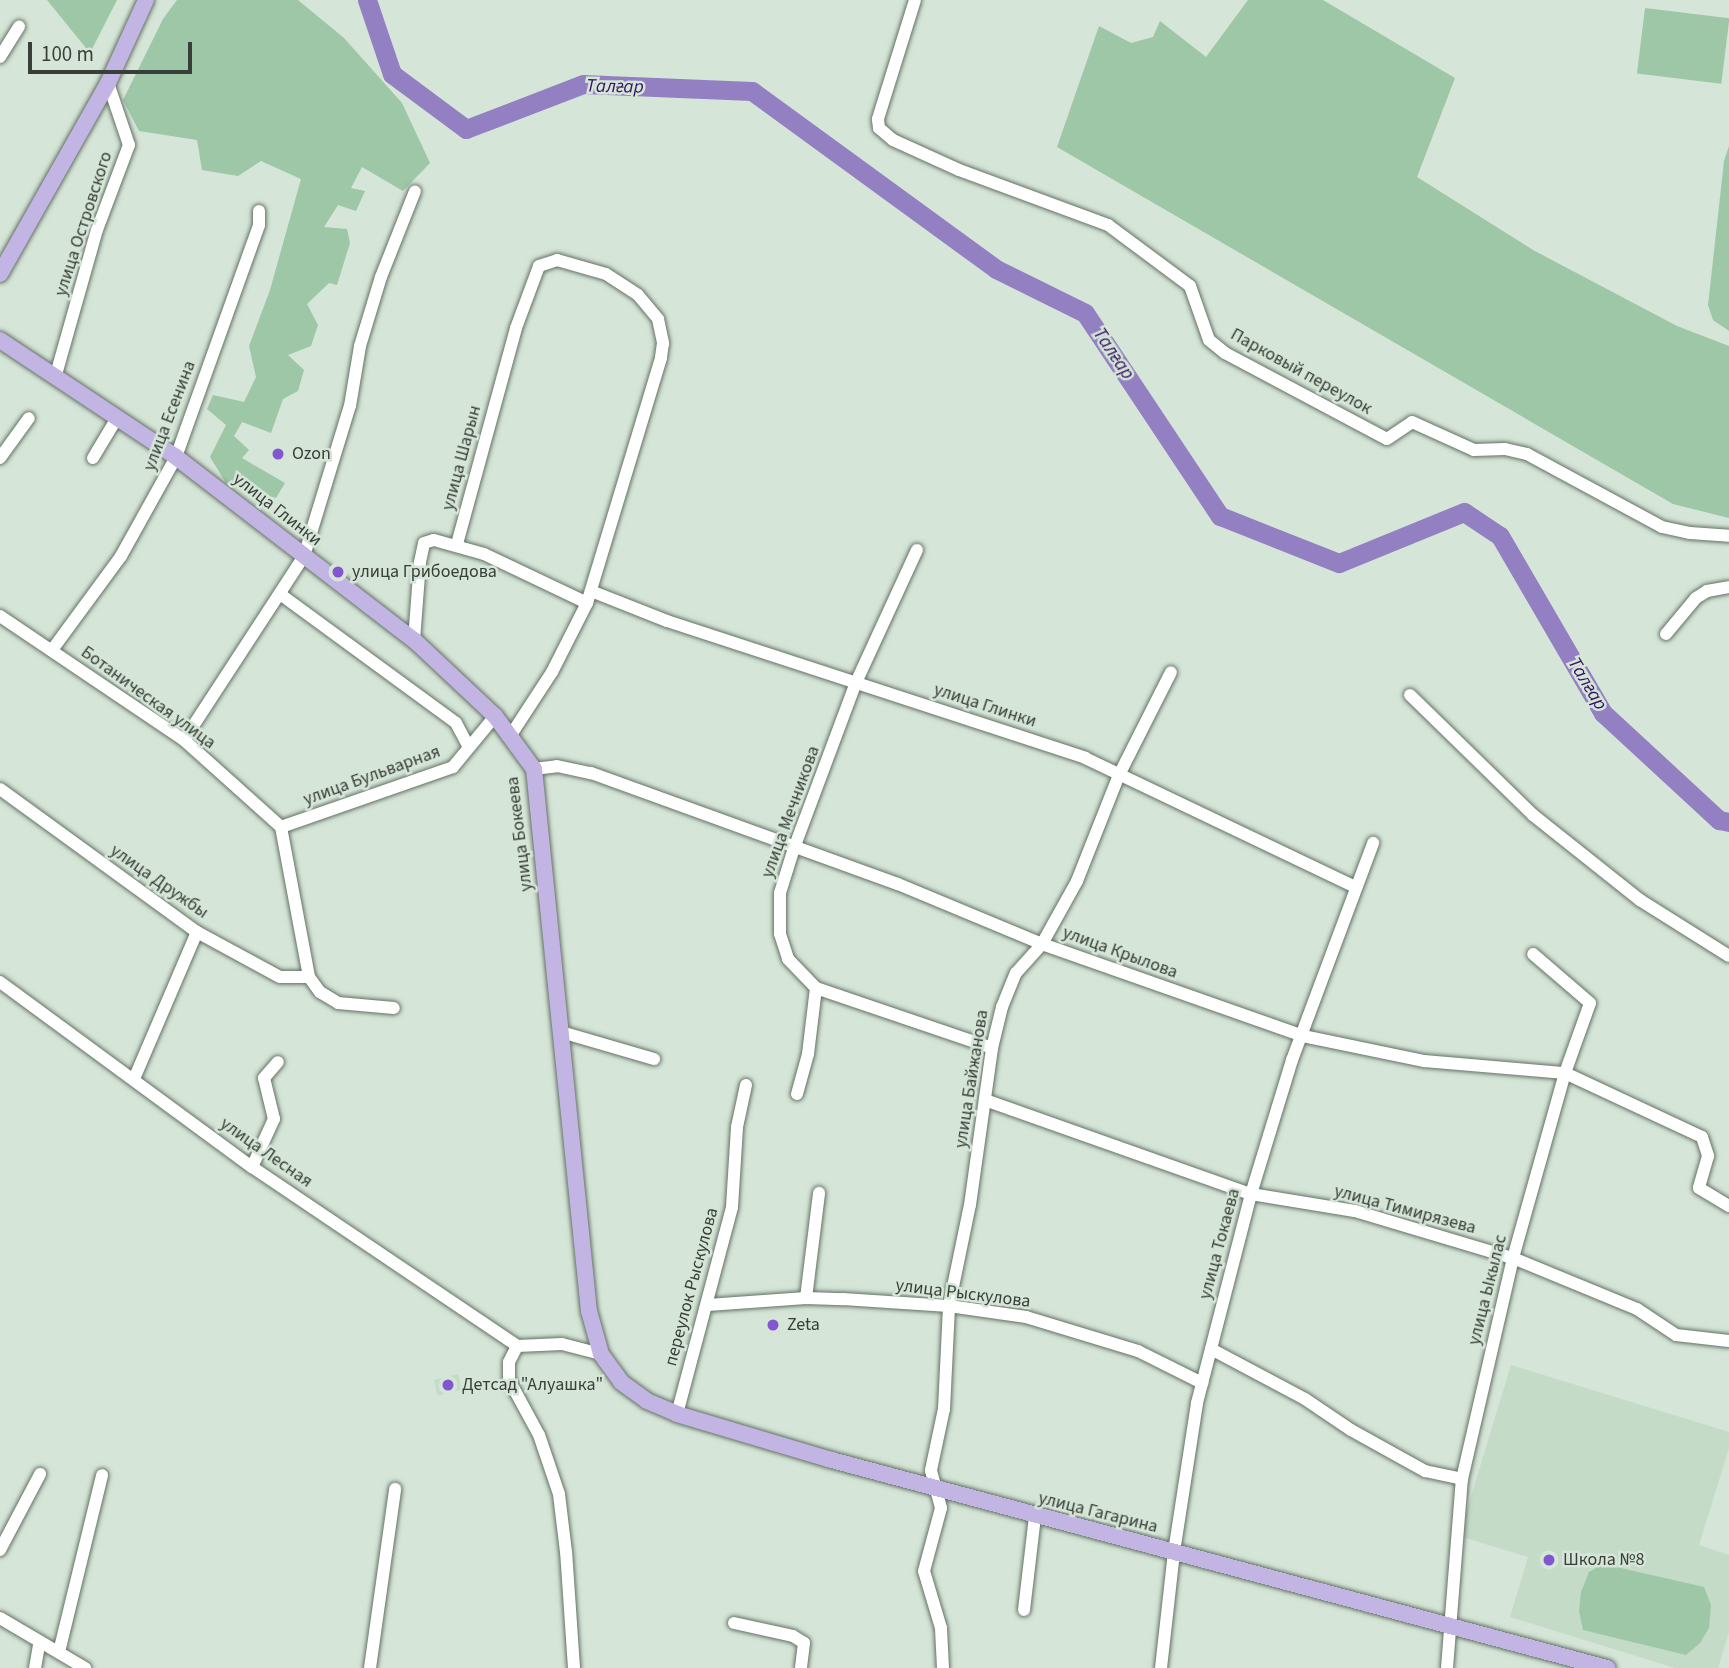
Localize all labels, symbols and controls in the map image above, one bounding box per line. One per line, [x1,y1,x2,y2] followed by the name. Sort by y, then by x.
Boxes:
[32,28,196,72] scale bar
[41,39,94,69] text: 100 m
[586,75,644,99] water label: Талғар
[50,149,118,299] street label: улица Островского
[1087,324,1139,384] water label: Талғар
[1226,324,1376,420] street label: Парковый переулок
[139,358,201,474] street label: улица Есенина
[438,403,486,513] street label: улица Шарын
[292,443,331,465] place label: Ozon
[270,446,286,462] marker: Ozon
[228,469,326,551] street label: улица Глинки
[352,561,497,583] place label: улица Грибоедова
[330,564,346,580] marker: улица Грибоедова
[76,642,220,754] street label: Ботаническая улица
[1562,653,1612,715] water label: Талғар
[931,679,1039,733] street label: улица Глинки
[301,741,443,811] street label: улица Бульварная
[757,743,825,881] street label: улица Мечникова
[502,775,538,893] street label: улица Бокеева
[106,840,212,924] street label: улица Дружбы
[1060,922,1180,984] street label: улица Крылова
[950,1008,994,1150] street label: улица Байжанова
[216,1113,316,1193] street label: улица Лесная
[1332,1181,1478,1239] street label: улица Тимирязева
[1195,1186,1245,1302] street label: улица Токаева
[660,1205,724,1369] street label: переулок Рыскулова
[1464,1233,1512,1347] street label: улица Ыкылас
[894,1275,1032,1313] street label: улица Рыскулова
[787,1314,820,1336] place label: Zeta
[765,1317,781,1333] marker: Zeta
[462,1374,603,1396] place label: Детсад "Алуашка"
[440,1377,456,1393] marker: Детсад "Алуашка"
[1036,1488,1160,1538] street label: улица Гагарина
[1563,1549,1644,1571] place label: Школа №8
[1541,1552,1557,1568] marker: Школа №8

